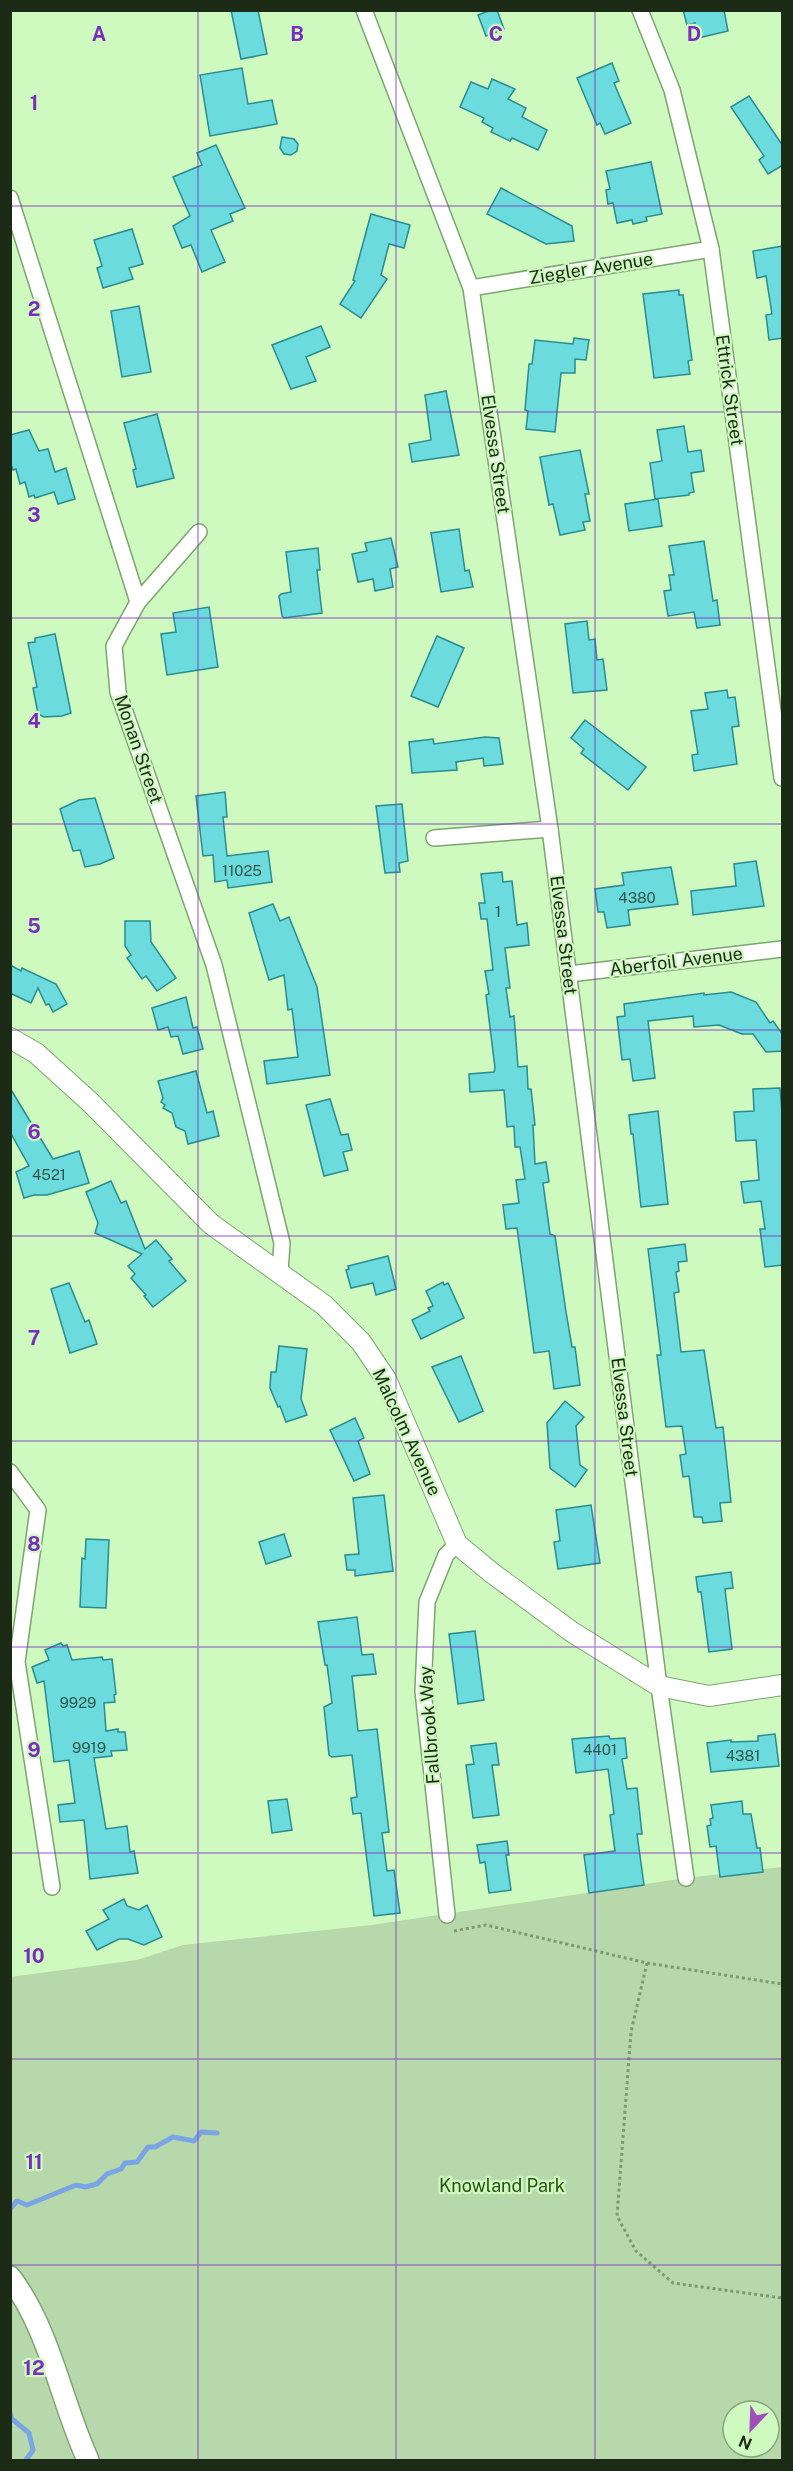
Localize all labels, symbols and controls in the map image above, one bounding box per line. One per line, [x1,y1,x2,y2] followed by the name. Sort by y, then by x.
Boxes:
[92,22,106,46] text: A
[290,22,304,46] text: B
[489,22,503,46] text: C
[687,22,701,46] text: D
[30,91,38,115] text: 1
[527,248,655,288] street label: Ziegler Avenue
[28,297,40,321] text: 2
[712,333,748,447] street label: Ettrick Street
[477,393,515,515] street label: Elvessa Street
[27,503,41,527] text: 3
[111,692,167,806] street label: Monan Street
[27,709,41,733] text: 4
[222,862,262,879] house number: 11025
[546,874,582,996] street label: Elvessa Street
[618,889,656,906] house number: 4380
[495,903,501,920] house number: 1
[27,914,41,938] text: 5
[608,942,744,980] street label: Aberfoil Avenue
[27,1120,41,1144] text: 6
[32,1166,66,1183] house number: 4521
[28,1326,40,1350] text: 7
[607,1356,643,1478] street label: Elvessa Street
[368,1365,446,1499] street label: Malcolm Avenue
[27,1532,41,1556] text: 8
[414,1665,444,1785] street label: Fallbrook Way
[60,1694,96,1711] house number: 9929
[27,1738,41,1762] text: 9
[72,1739,106,1756] house number: 9919
[583,1741,617,1758] house number: 4401
[726,1747,760,1764] house number: 4381
[23,1944,45,1968] text: 10
[25,2150,43,2174] text: 11
[439,2175,565,2196] park label: Knowland Park
[23,2356,45,2380] text: 12
[721,2399,781,2459] north arrow
[736,2431,755,2454] text: N

